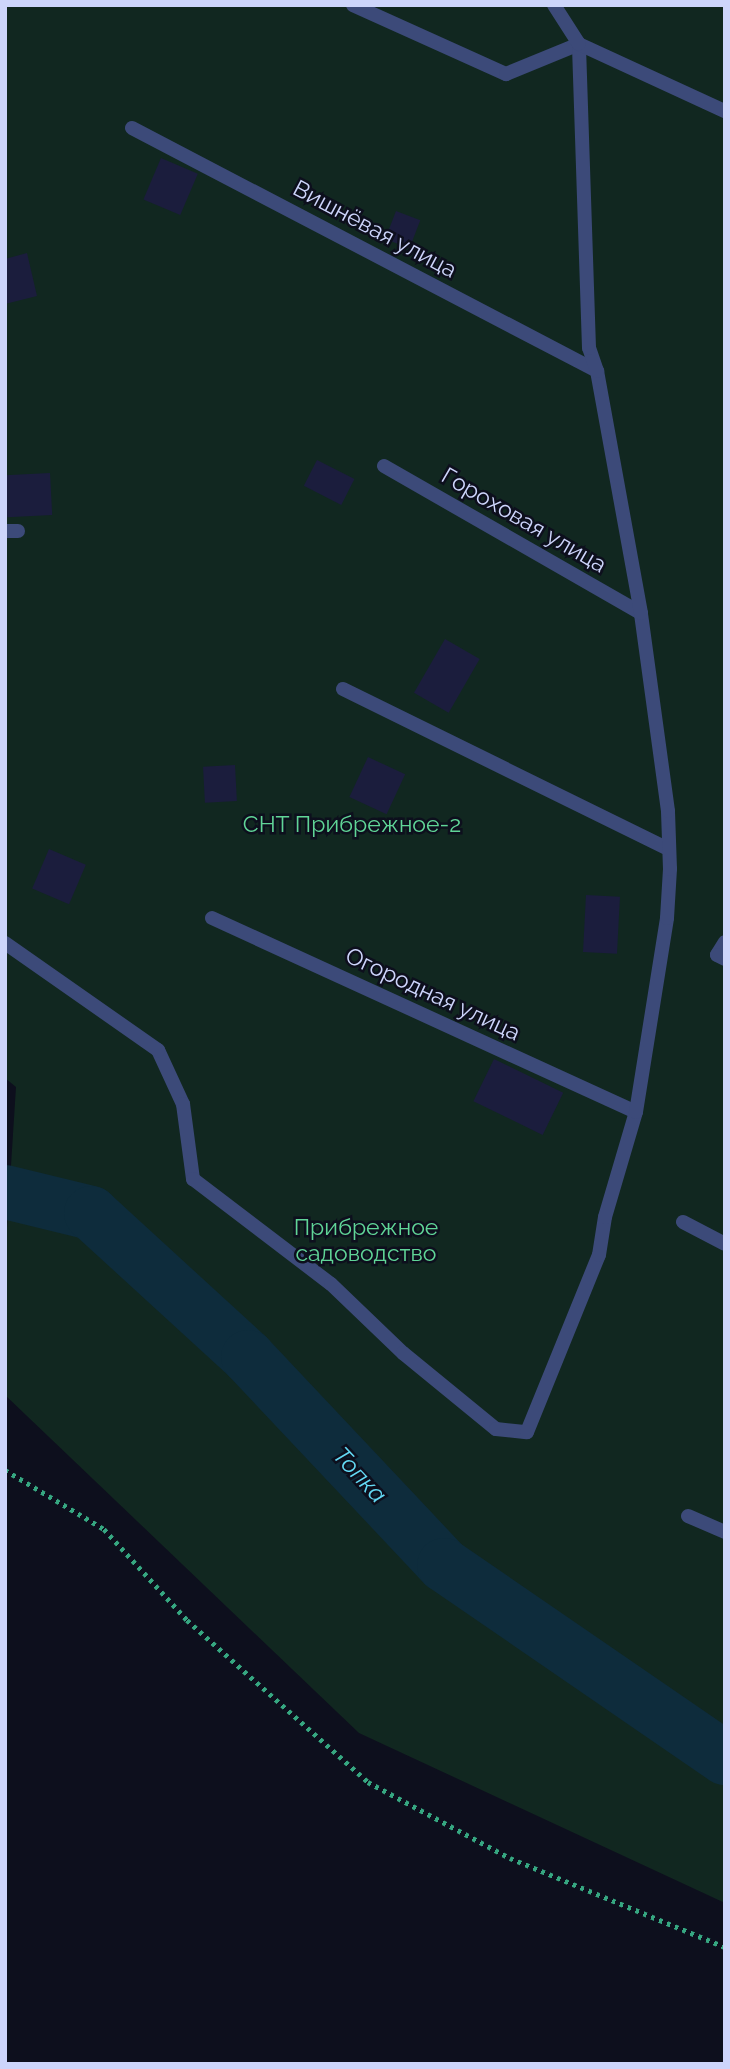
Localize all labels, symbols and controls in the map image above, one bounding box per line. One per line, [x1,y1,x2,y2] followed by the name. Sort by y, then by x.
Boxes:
[288,174,462,284] street label: Вишнёвая улица
[436,461,612,579] street label: Гороховая улица
[243,810,461,838] park label: СНТ Прибрежное-2
[341,941,525,1047] street label: Огородная улица
[294,1213,438,1267] park label: Прибрежное садоводство
[327,1441,393,1509] water label: Топка

